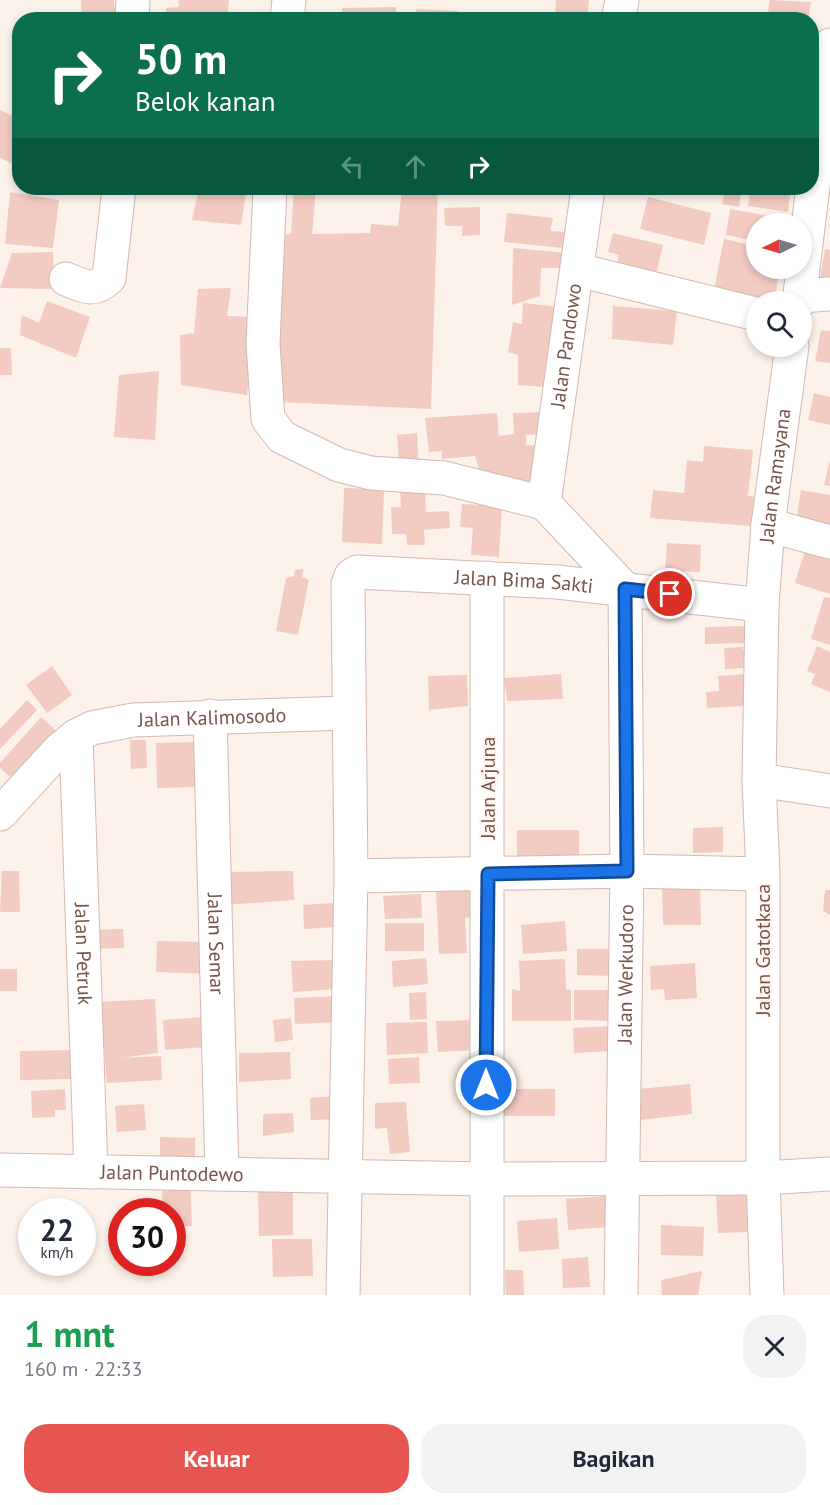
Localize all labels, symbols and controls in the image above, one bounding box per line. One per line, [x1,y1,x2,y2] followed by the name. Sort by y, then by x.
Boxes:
[135,31,227,86] text: 50 m
[36,36,114,114] icon: right
[135,84,275,118] text: Belok kanan
[336,150,369,183] icon: left
[399,150,432,183] icon: ahead
[462,150,495,183] icon: right
[746,213,812,279] north arrow
[746,213,812,357] map controls
[544,282,588,411] street label: Jalan Pandowo
[746,291,812,357] button: search
[754,407,796,545] street label: Jalan Ramayana
[453,564,594,599] street label: Jalan Bima Sakti
[644,568,695,619] pin
[653,577,686,610] icon: arrive
[137,702,287,733] street label: Jalan Kalimosodo
[475,737,501,840] street label: Jalan Arjuna
[750,884,776,1017] street label: Jalan Gatotkaca
[202,892,230,995] street label: Jalan Semar
[69,901,98,1006] street label: Jalan Petruk
[612,904,640,1045] street label: Jalan Werkudoro
[454,1053,518,1117] position arrow
[99,1159,244,1188] street label: Jalan Puntodewo
[108,1198,186,1276] speed limit sign: 30
[40,1210,74,1249] text: 22
[41,1243,73,1262] text: km/h
[24,1310,115,1357] text: 1 mnt
[743,1315,806,1378] button: close
[24,1356,142,1382] text: 160 m · 22:33
[24,1424,409,1493] button: Keluar
[421,1424,806,1493] button: Bagikan

